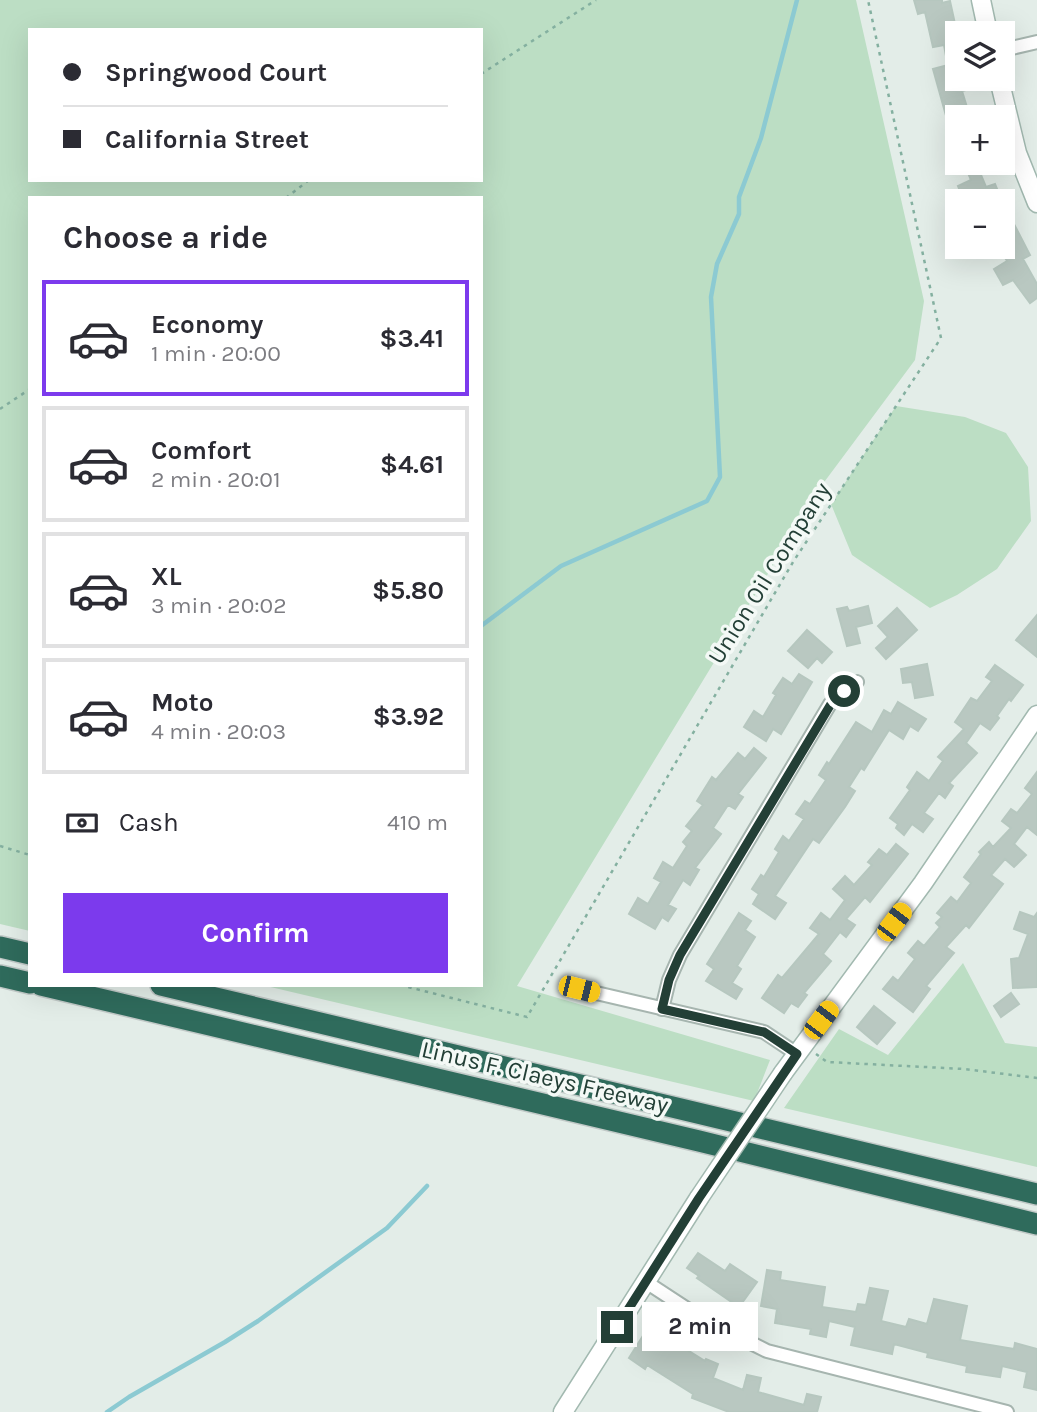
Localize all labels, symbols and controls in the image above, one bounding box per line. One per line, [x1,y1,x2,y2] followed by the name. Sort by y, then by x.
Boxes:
[945,21,1015,259] map controls
[945,21,1015,91] button: layers
[105,57,327,88] text: Springwood Court
[945,105,1015,175] button: +
[105,124,309,155] text: California Street
[945,189,1015,259] button: −
[63,219,268,256] text: Choose a ride
[67,307,130,370] icon: car
[151,309,263,340] text: Economy
[380,323,444,354] text: $3.41
[151,340,281,367] text: 1 min · 20:00
[67,433,130,496] icon: car
[151,435,252,466] text: Comfort
[380,449,444,480] text: $4.61
[151,466,281,493] text: 2 min · 20:01
[702,477,836,669] street label: Union Oil Company
[67,559,130,622] icon: car
[151,561,182,592] text: XL
[372,575,444,606] text: $5.80
[151,592,287,619] text: 3 min · 20:02
[828,675,860,707] route start
[67,685,130,748] icon: car
[151,687,213,718] text: Moto
[373,701,444,732] text: $3.92
[151,718,286,745] text: 4 min · 20:03
[63,804,101,842] icon: cash
[119,807,179,838] text: Cash
[387,809,448,836] text: 410 m
[63,893,448,973] button: Confirm
[873,899,916,945] car
[557,974,602,1004] car
[800,997,843,1043] car
[419,1035,671,1119] street label: Linus F. Claeys Freeway
[642,1302,757,1352] callout: 2 min
[601,1311,633,1343] route end
[668,1313,732,1340] text: 2 min

